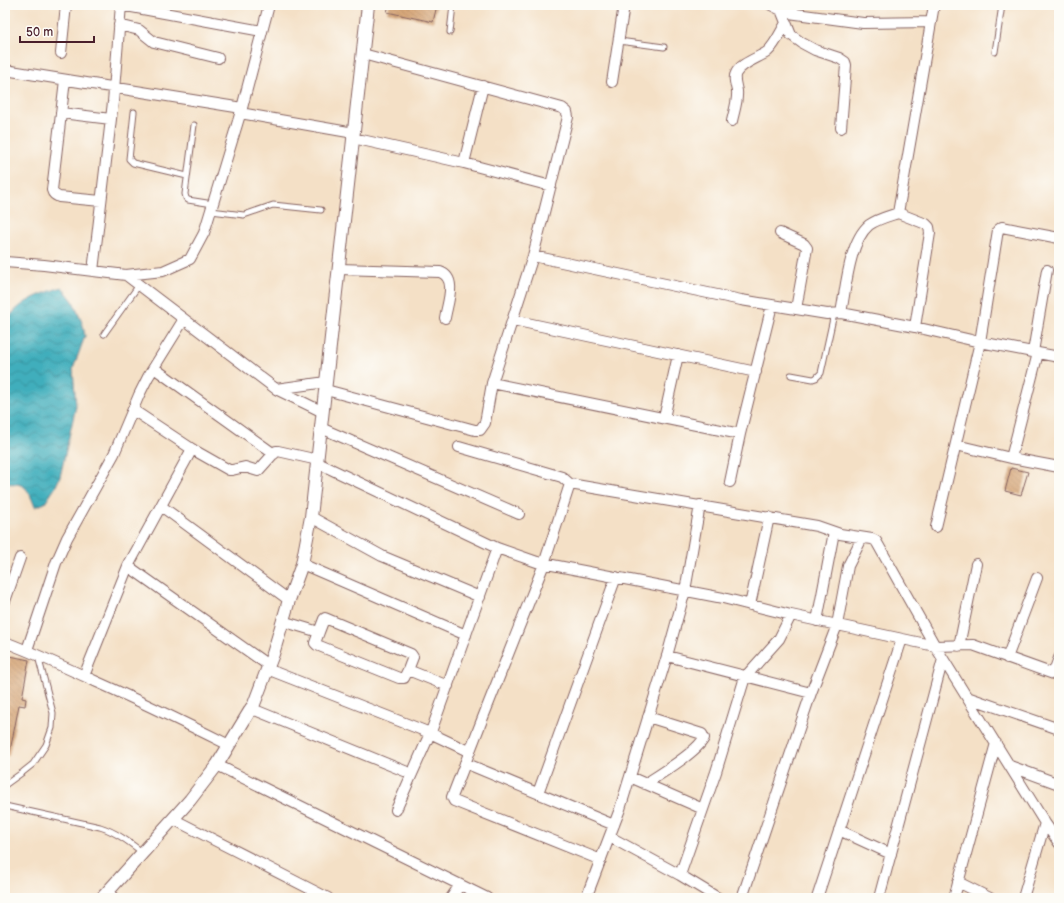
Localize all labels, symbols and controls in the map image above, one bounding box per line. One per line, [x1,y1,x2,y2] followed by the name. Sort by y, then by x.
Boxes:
[20,18,94,44] scale bar
[26,25,53,40] text: 50 m

